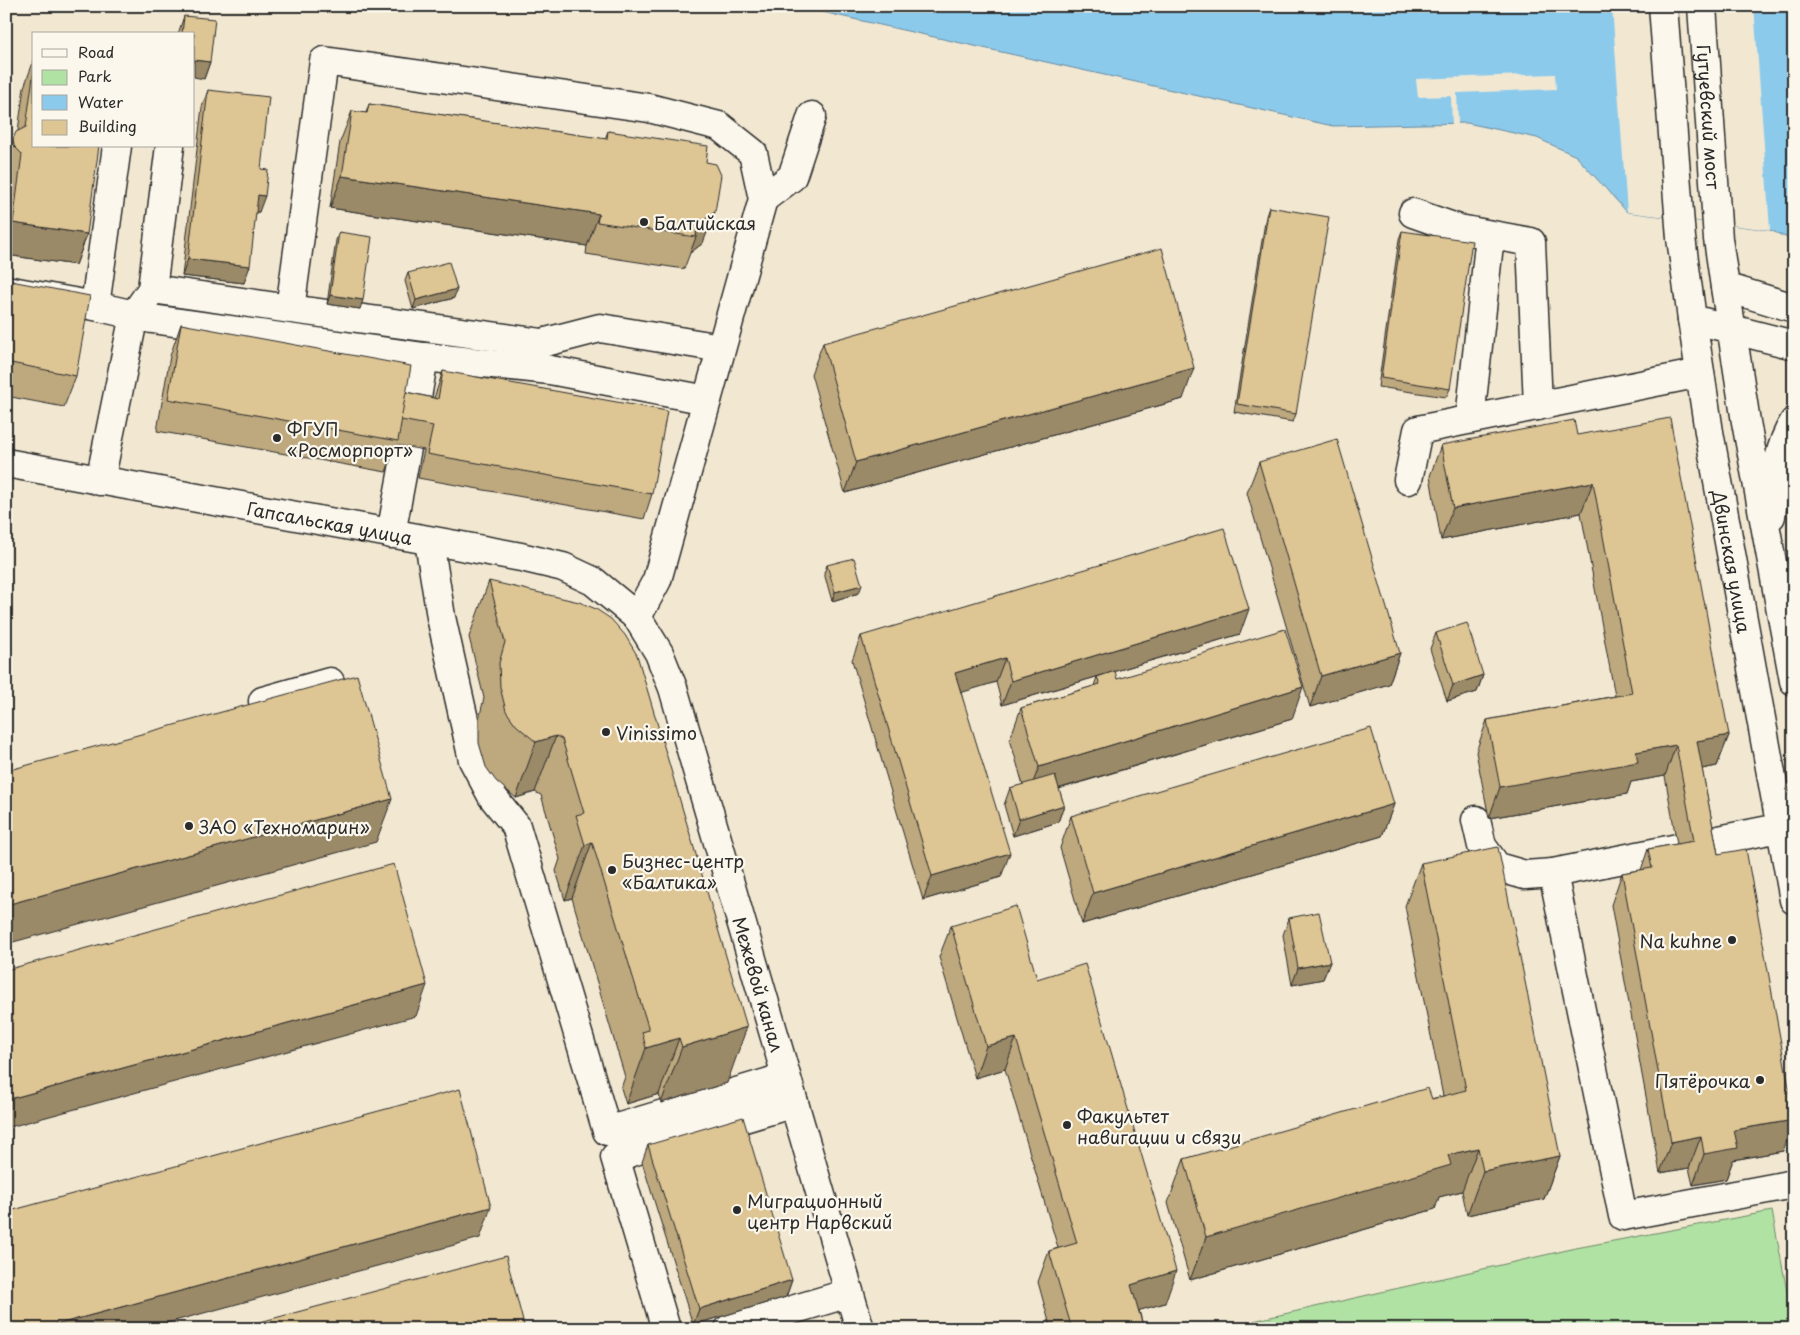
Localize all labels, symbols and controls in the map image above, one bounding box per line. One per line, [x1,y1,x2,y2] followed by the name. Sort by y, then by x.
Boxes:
[32,32,195,148] legend
[78,40,114,63] text: Road
[1691,43,1728,190] street label: Гутуевский мост
[78,64,112,87] text: Park
[78,90,123,113] text: Water
[78,114,137,137] text: Building
[654,209,756,236] place label: Балтийская
[638,216,650,228] marker: Балтийская
[287,415,413,463] place label: ФГУП «Росморпорт»
[271,432,283,444] marker: ФГУП «Росморпорт»
[1706,487,1759,636] street label: Двинская улица
[245,494,415,551] street label: Гапсальская улица
[616,719,697,746] place label: Vinissimo
[600,726,612,738] marker: Vinissimo
[199,813,370,840] place label: ЗАО «Техномарин»
[183,820,195,832] marker: ЗАО «Техномарин»
[622,847,744,895] place label: Бизнес-центр «Балтика»
[606,864,618,876] marker: Бизнес-центр «Балтика»
[727,913,792,1055] street label: Межевой канал
[1639,927,1722,954] place label: Na kuhne
[1726,934,1738,946] marker: Na kuhne
[1655,1067,1751,1094] place label: Пятёрочка
[1754,1074,1766,1086] marker: Пятёрочка
[1077,1102,1241,1150] place label: Факультет навигации и связи
[1061,1119,1073,1131] marker: Факультет навигации и связи
[747,1187,892,1235] place label: Миграционный центр Нарвский
[731,1204,743,1216] marker: Миграционный центр Нарвский

